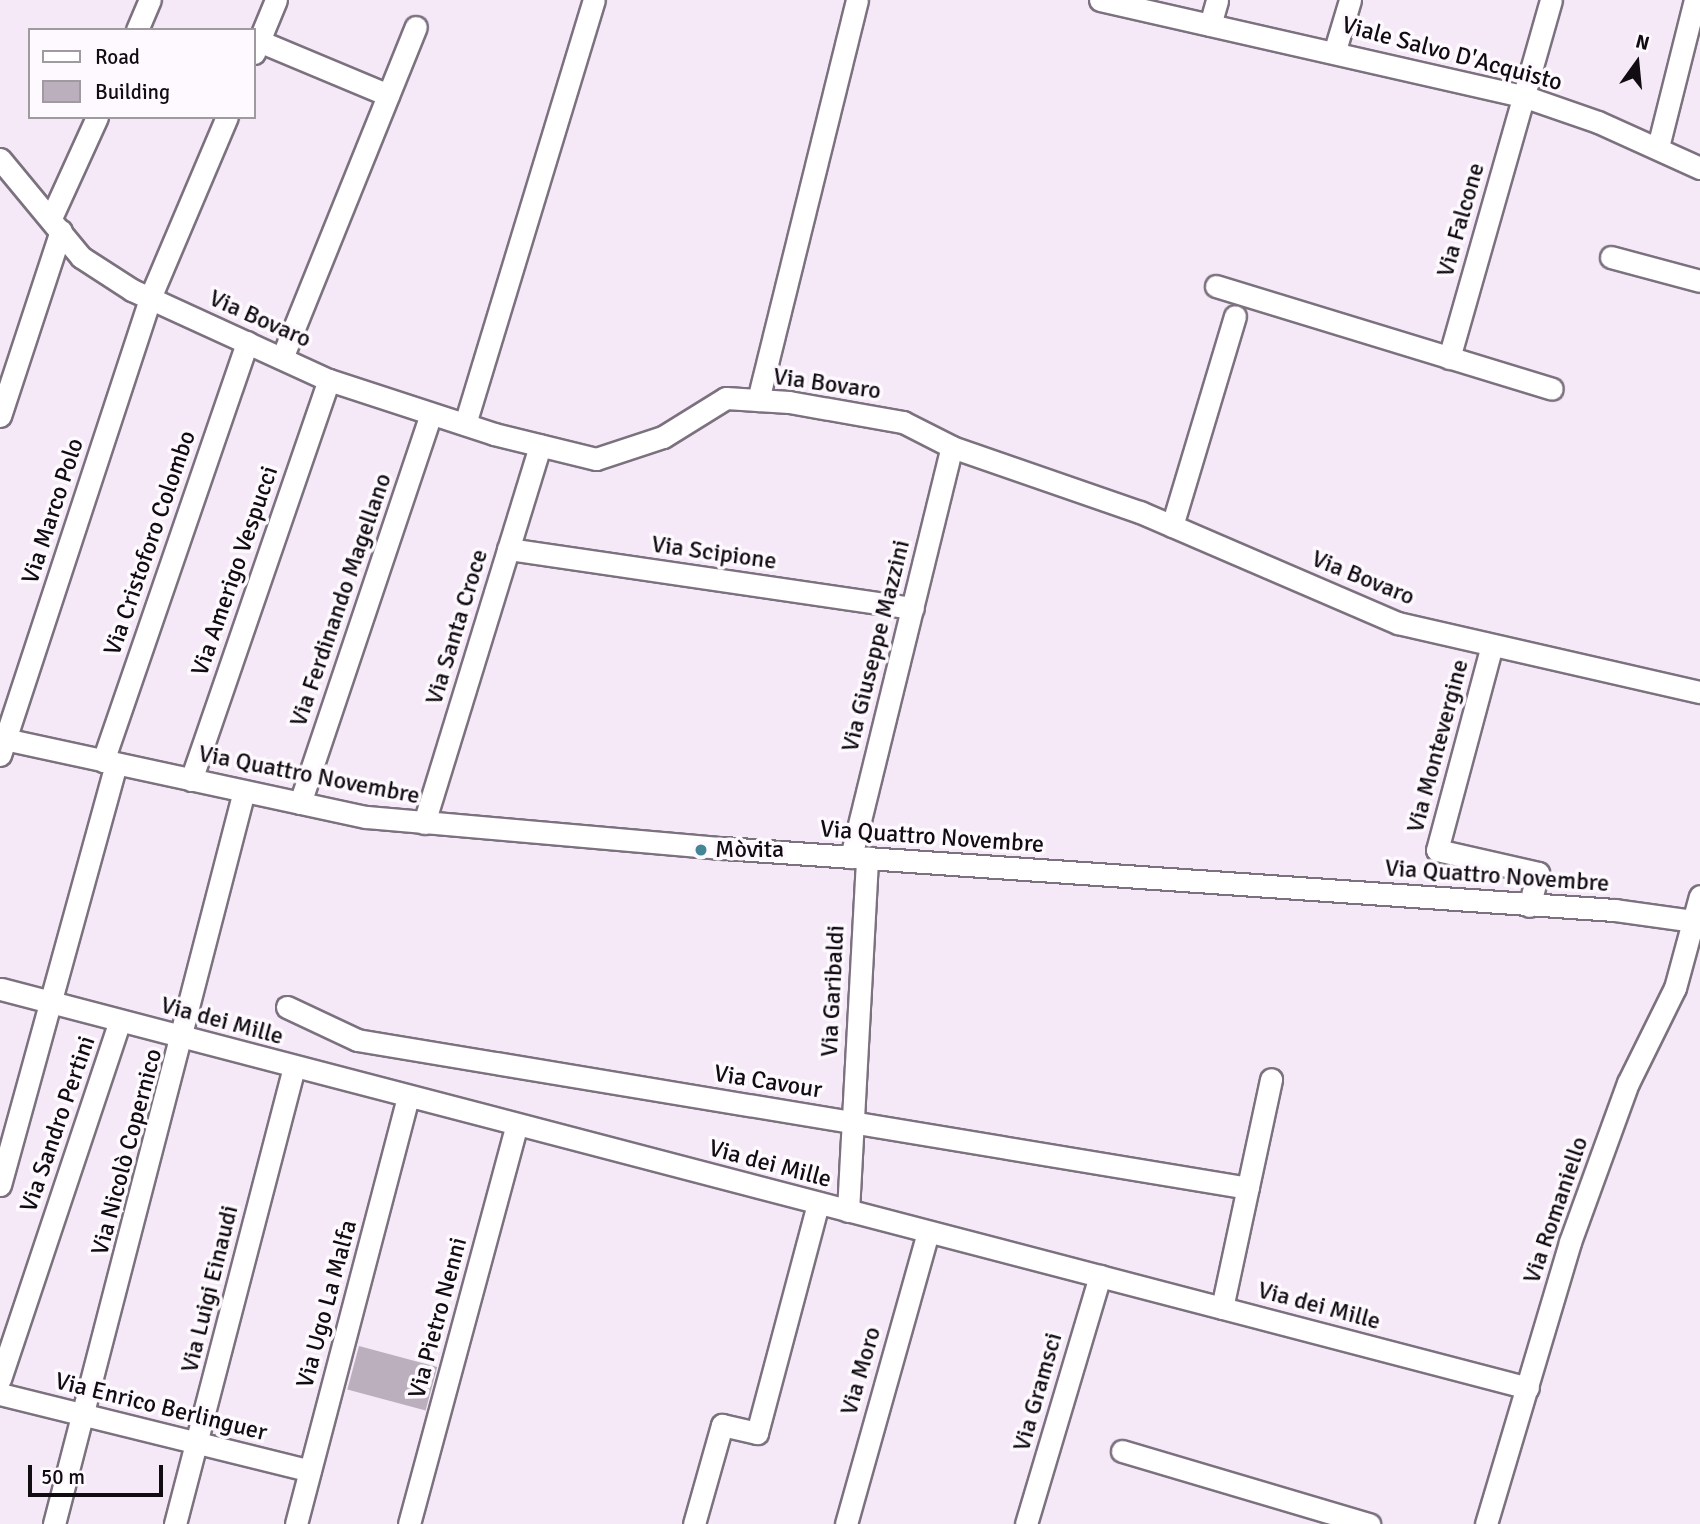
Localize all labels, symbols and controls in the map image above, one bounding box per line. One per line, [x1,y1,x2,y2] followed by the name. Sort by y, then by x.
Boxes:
[1339,11,1565,97] street label: Viale Salvo D'Acquisto
[28,28,256,119] legend
[1602,28,1672,98] north arrow
[1633,29,1652,56] text: N
[95,44,140,70] text: Road
[95,79,170,105] text: Building
[1431,160,1491,280] street label: Via Falcone
[205,284,315,354] street label: Via Bovaro
[771,362,883,406] street label: Via Bovaro
[98,427,202,659] street label: Via Cristoforo Colombo
[16,435,90,587] street label: Via Marco Polo
[186,462,284,680] street label: Via Amerigo Vespucci
[284,470,398,730] street label: Via Ferdinando Magellano
[650,530,778,576] street label: Via Scipione
[836,537,916,755] street label: Via Giuseppe Mazzini
[1307,544,1419,612] street label: Via Bovaro
[420,546,494,708] street label: Via Santa Croce
[1401,656,1475,836] street label: Via Montevergine
[196,739,422,811] street label: Via Quattro Novembre
[819,815,1045,859] street label: Via Quattro Novembre
[715,836,784,864] place label: Mòvita
[693,842,709,858] marker: Mòvita
[1384,854,1610,898] street label: Via Quattro Novembre
[815,924,851,1058] street label: Via Garibaldi
[158,991,286,1051] street label: Via dei Mille
[14,1032,102,1216] street label: Via Sandro Pertini
[86,1046,168,1258] street label: Via Nicolò Copernico
[712,1059,824,1105] street label: Via Cavour
[1517,1133,1595,1287] street label: Via Romaniello
[706,1134,834,1194] street label: Via dei Mille
[175,1202,245,1376] street label: Via Luigi Einaudi
[291,1217,363,1391] street label: Via Ugo La Malfa
[403,1234,473,1402] street label: Via Pietro Nenni
[1255,1276,1383,1336] street label: Via dei Mille
[835,1324,887,1418] street label: Via Moro
[1007,1330,1069,1454] street label: Via Gramsci
[52,1367,270,1447] street label: Via Enrico Berlinguer
[32,1450,166,1494] scale bar
[41,1464,85,1490] text: 50 m

